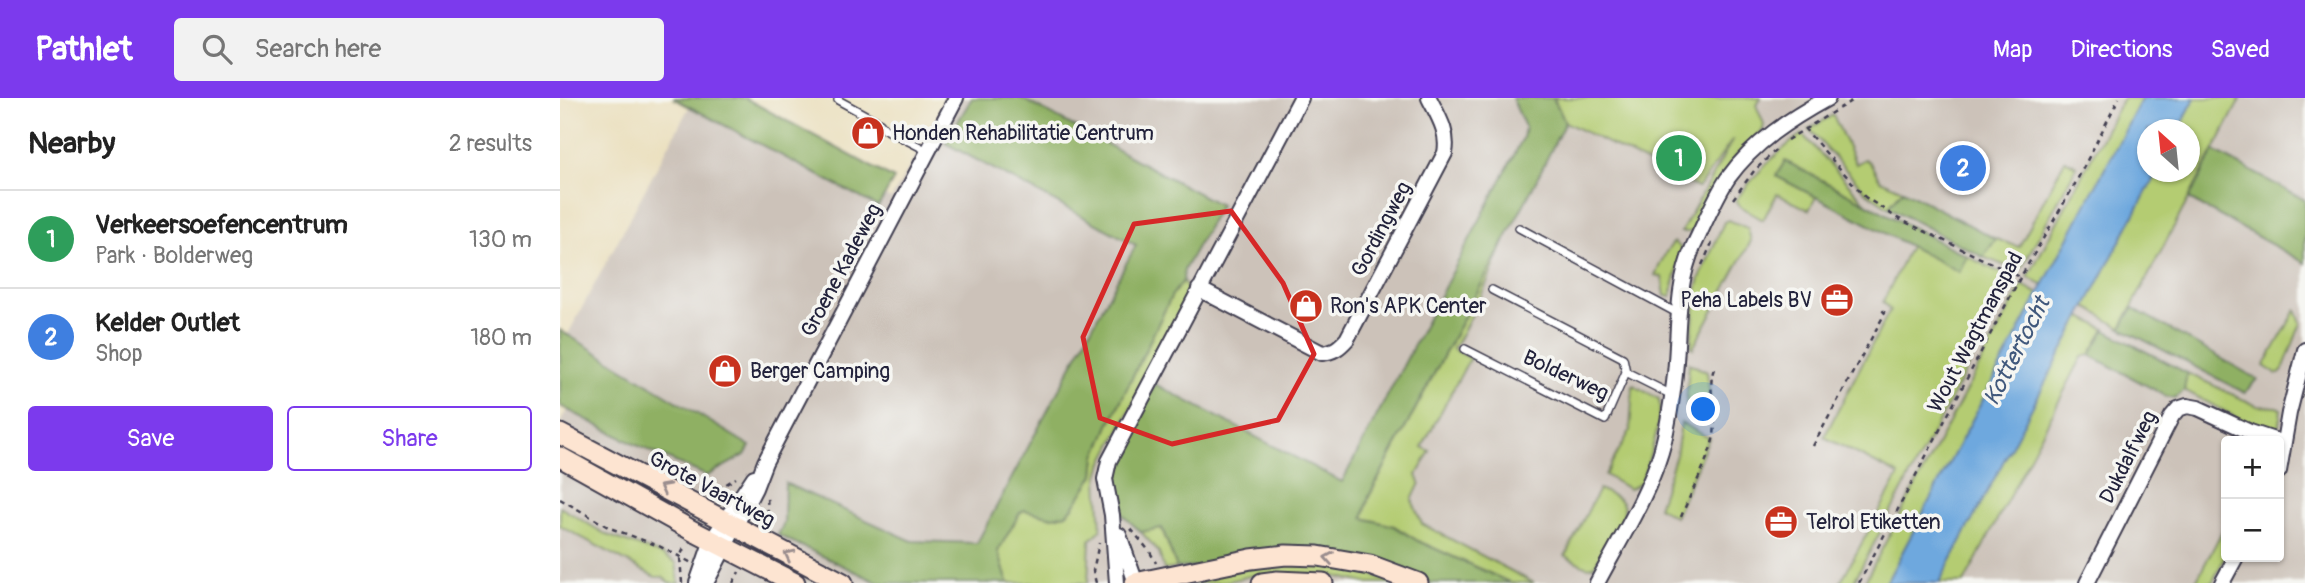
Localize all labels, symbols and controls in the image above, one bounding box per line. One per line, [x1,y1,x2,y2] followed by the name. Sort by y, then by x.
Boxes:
[174,18,664,81] search box
[35,29,132,70] text: Pathlet
[198,30,236,68] icon: search
[254,33,381,65] text: Search here
[1993,35,2033,64] text: Map
[2071,35,2172,64] text: Directions
[2210,35,2270,64] text: Saved
[849,114,887,152] shop icon: Honden Rehabilitatie Centrum
[2137,119,2200,182] north arrow
[892,120,1154,147] place label: Honden Rehabilitatie Centrum
[28,125,115,162] text: Nearby
[449,129,532,158] text: 2 results
[1656,132,1702,184] pin: 1
[1940,142,1986,194] pin: 2
[1345,177,1418,281] street label: Gordingweg
[795,199,888,342] street label: Groene Kadeweg
[95,209,348,241] text: Verkeersoefencentrum
[47,225,56,254] text: 1
[469,225,532,254] text: 130 m
[95,241,253,270] text: Park · Bolderweg
[1922,247,2029,417] street label: Wout Wagtmanspad
[1818,281,1856,319] office icon: Peha Labels BV
[1287,287,1325,325] shop icon: Ron's APK Center
[1680,287,1812,314] place label: Peha Labels BV
[1977,290,2057,410] water label: Kottertocht
[1330,293,1487,320] place label: Ron's APK Center
[95,307,240,339] text: Kelder Outlet
[45,323,57,352] text: 2
[470,323,532,352] text: 180 m
[95,339,143,368] text: Shop
[1519,344,1613,407] street label: Bolderweg
[706,352,744,390] shop icon: Berger Camping
[750,358,890,385] place label: Berger Camping
[1686,392,1720,426] your location
[28,406,273,471] button: Save
[287,406,532,471] button: Share
[2094,406,2163,508] street label: Dukdalfweg
[2221,436,2284,562] map controls
[2221,436,2284,499] button: +
[644,445,779,534] street label: Grote Vaartweg
[659,483,671,497] one-way arrow
[2221,499,2284,562] button: −
[1762,503,1800,541] office icon: Telrol Etiketten
[1806,509,1941,536] place label: Telrol Etiketten
[784,549,796,563] one-way arrow
[1324,552,1336,567] one-way arrow

